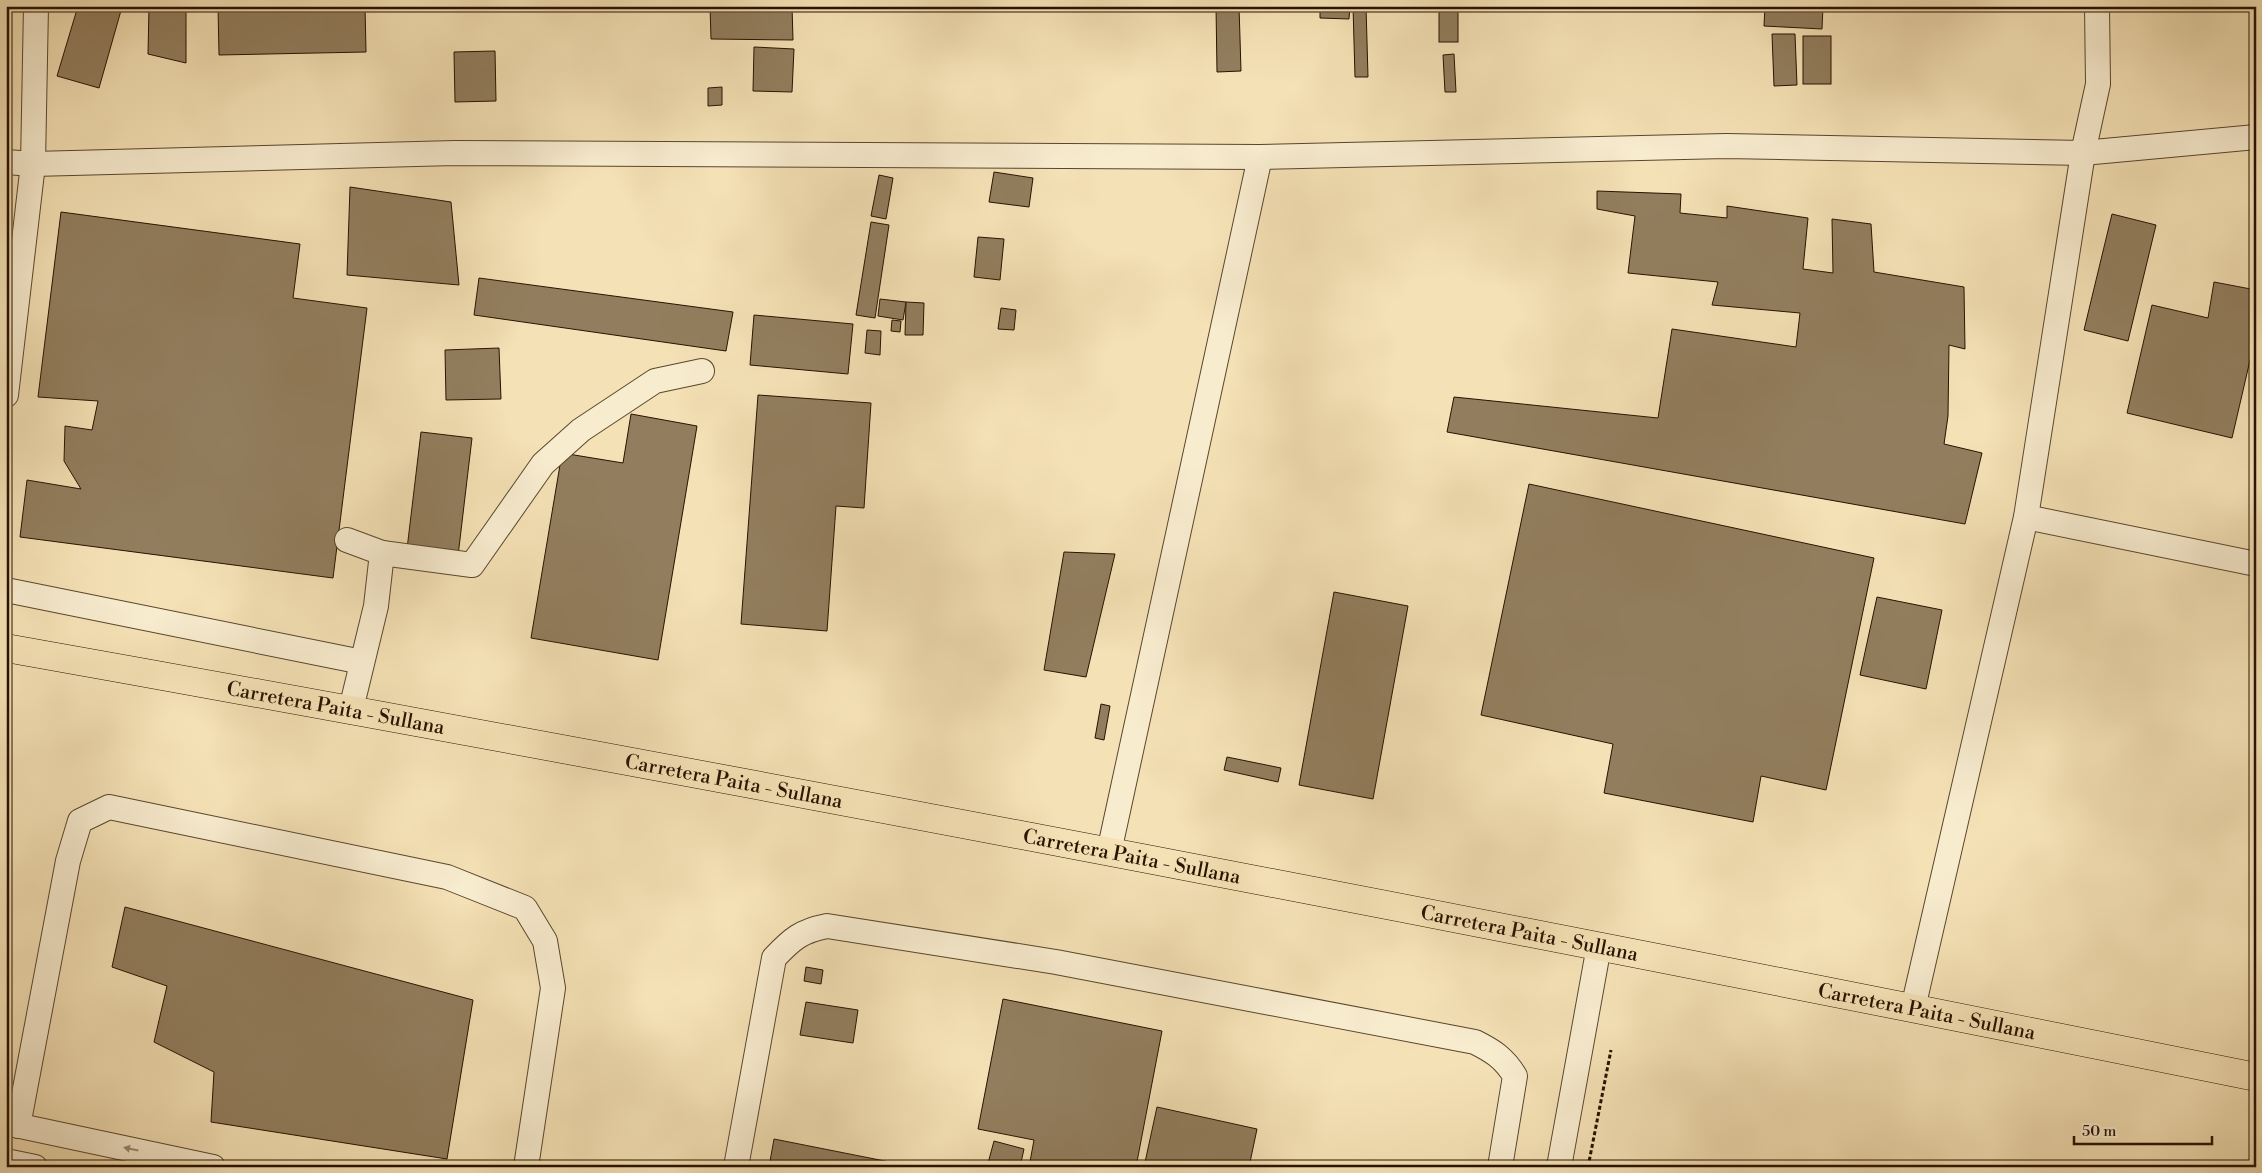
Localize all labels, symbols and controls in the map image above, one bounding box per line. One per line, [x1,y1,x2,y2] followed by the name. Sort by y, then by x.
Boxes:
[224,677,447,741] street label: Carretera Paita - Sullana
[623,750,846,815] street label: Carretera Paita - Sullana
[1021,825,1243,891] street label: Carretera Paita - Sullana
[1418,901,1641,968] street label: Carretera Paita - Sullana
[1816,979,2038,1047] street label: Carretera Paita - Sullana
[2074,1113,2212,1145] scale bar
[2082,1122,2116,1141] text: 50 m
[122,1145,138,1153] one-way arrow

